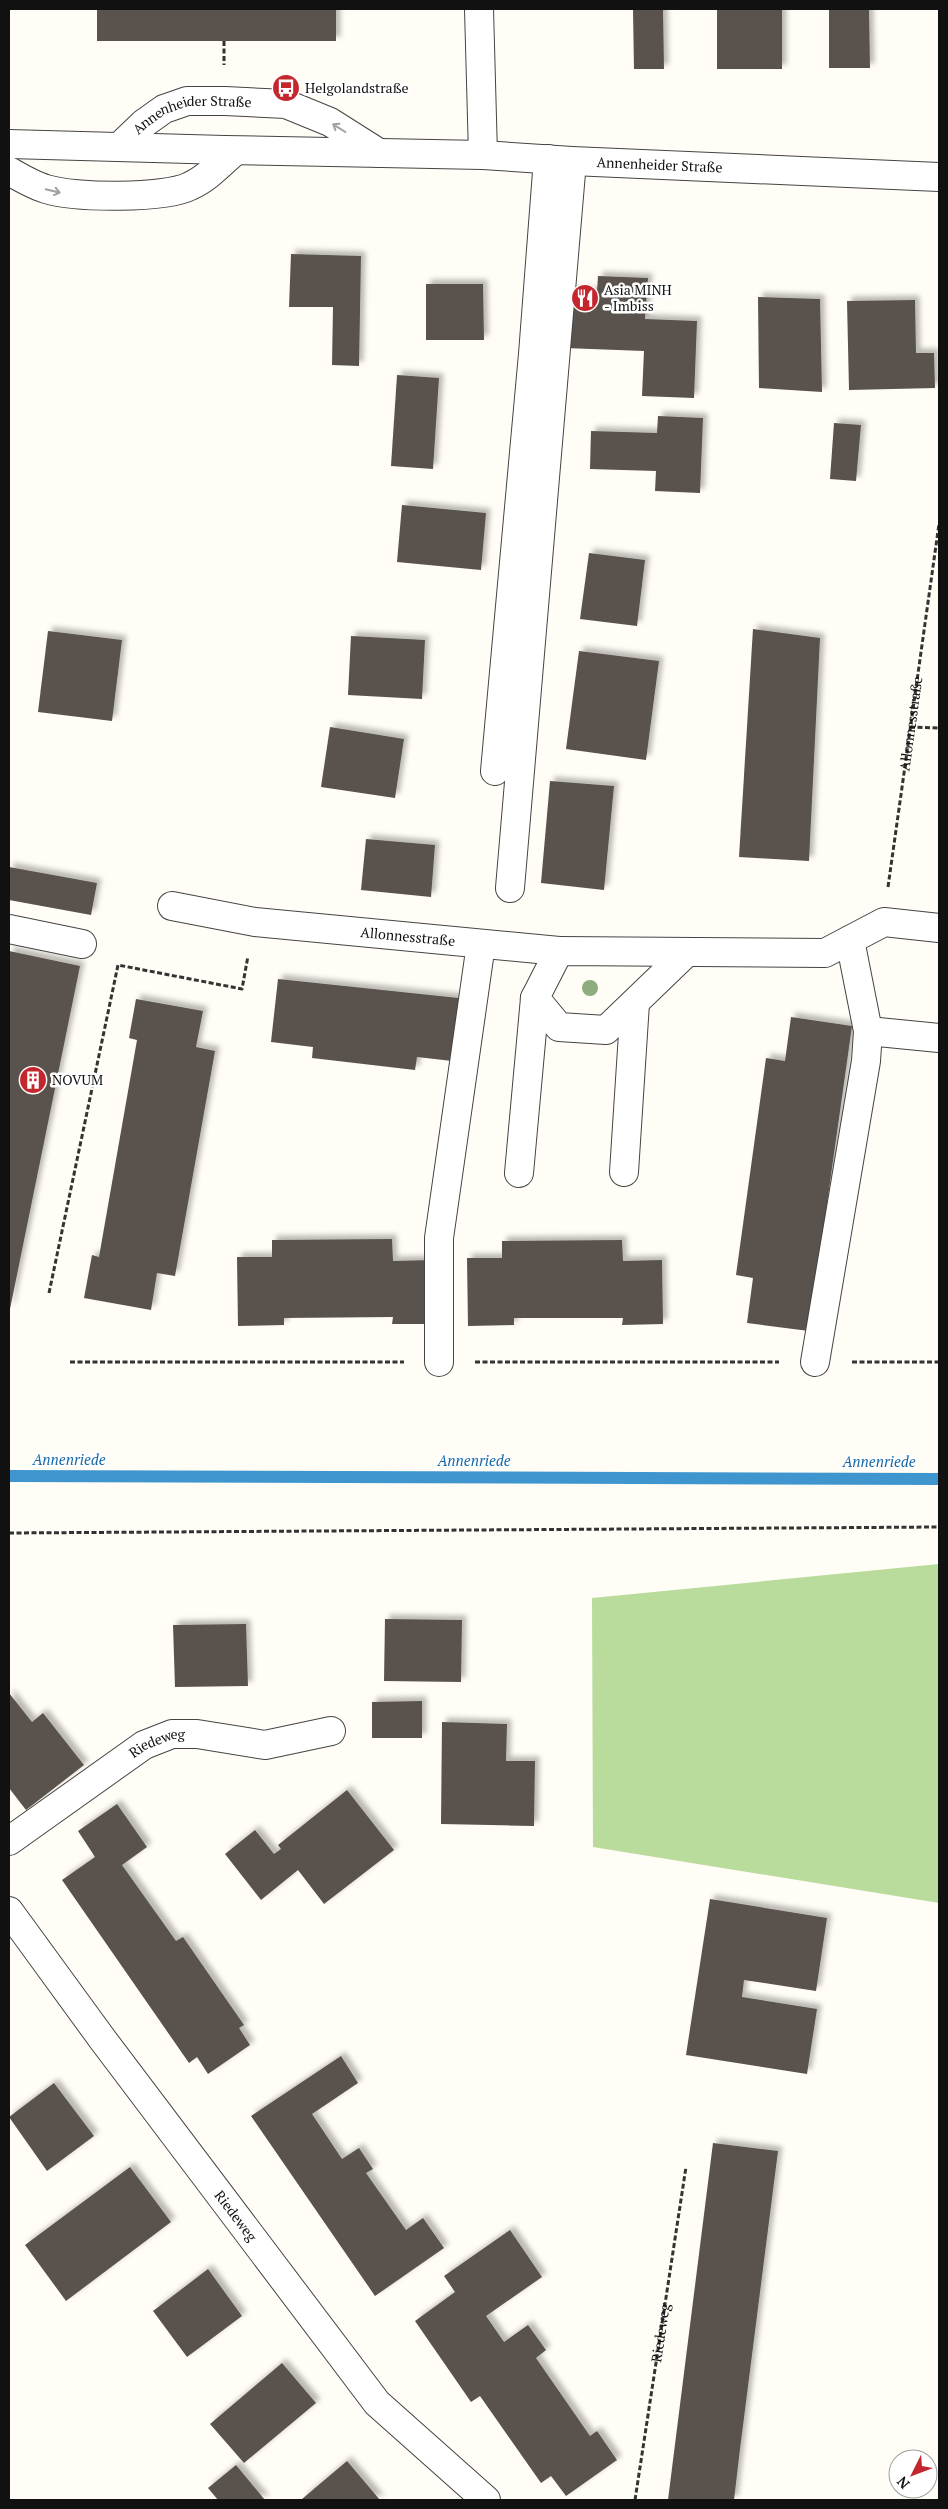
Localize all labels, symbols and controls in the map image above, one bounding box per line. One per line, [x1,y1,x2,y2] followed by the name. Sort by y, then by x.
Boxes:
[271,73,301,103] bus stop icon: Helgolandstraße
[305,78,409,97] place label: Helgolandstraße
[128,91,252,138] street label: Annenheider Straße
[333,122,347,132] one-way arrow
[596,152,723,177] street label: Annenheider Straße
[44,187,60,196] one-way arrow
[604,280,672,315] place label: Asia MINH - Imbiss
[570,283,600,313] restaurant icon: Asia MINH - Imbiss
[894,675,926,772] street label: Allonnesstraße
[360,922,456,950] street label: Allonnesstraße
[18,1065,48,1095] building icon: NOVUM
[52,1070,103,1089] place label: NOVUM
[31,1449,106,1469] water label: Annenriede
[436,1450,511,1470] water label: Annenriede
[841,1451,916,1471] water label: Annenriede
[125,1724,186,1762] street label: Riedeweg
[211,2186,262,2246] street label: Riedeweg
[646,2301,674,2364] street label: Riedeweg
[888,2449,938,2499] north arrow
[892,2472,914,2493] text: N

